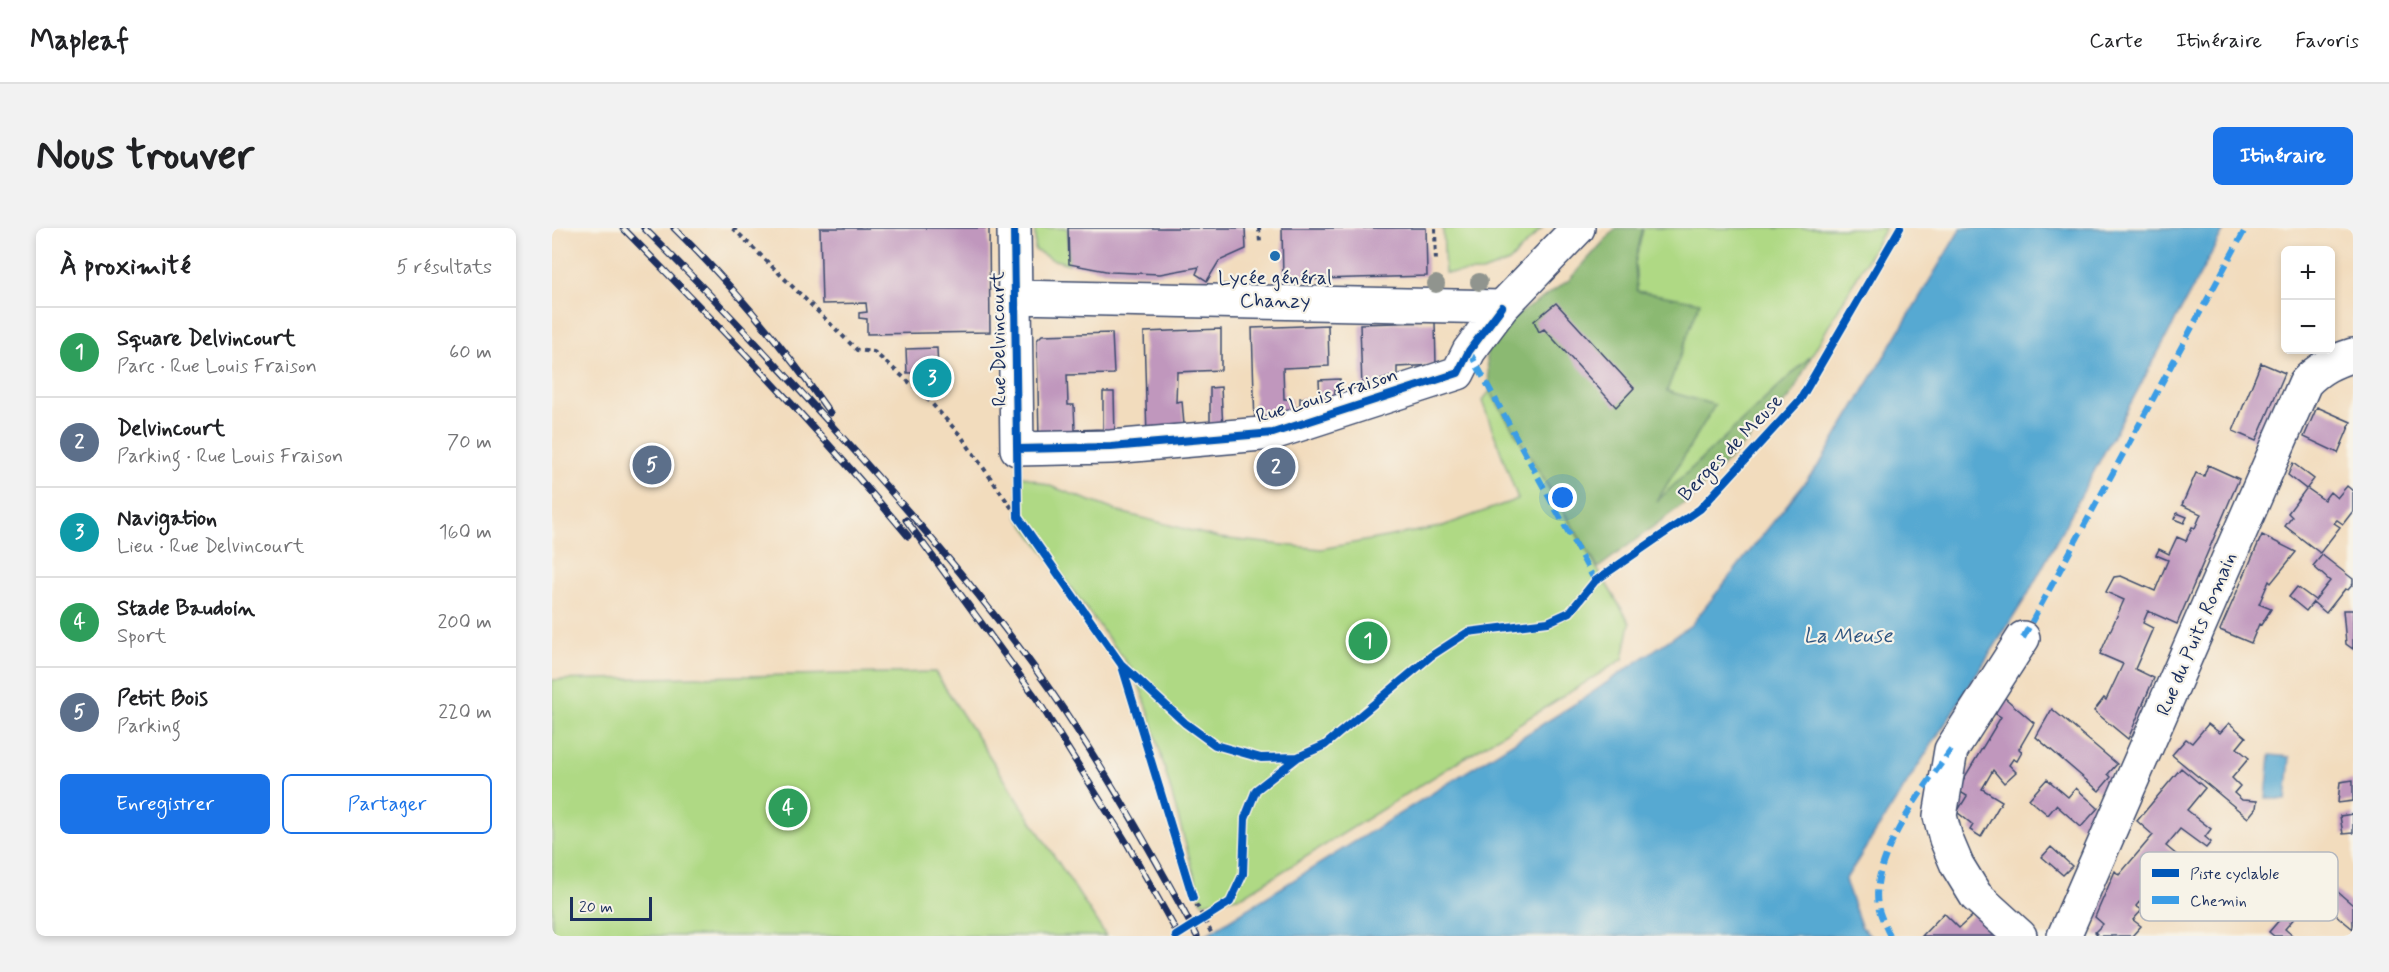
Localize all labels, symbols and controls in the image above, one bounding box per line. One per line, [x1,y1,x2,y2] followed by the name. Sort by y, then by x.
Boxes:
[30,23,129,60] text: Mapleaf
[2089,27,2143,55] text: Carte
[2176,27,2262,55] text: Itinéraire
[2295,27,2359,55] text: Favoris
[2213,127,2353,185] button: Itinéraire
[36,129,254,184] text: Nous trouver
[2281,246,2335,354] map controls
[2281,246,2335,300] button: +
[1268,249,1282,263] marker: Lycée général Chanzy
[60,250,191,284] text: À proximité
[396,254,492,281] text: 5 résultats
[1218,265,1332,315] place label: Lycée général Chanzy
[984,271,1014,407] street label: Rue Delvincourt
[2281,300,2335,354] button: −
[117,325,296,353] text: Square Delvincourt
[75,339,84,366] text: 1
[449,339,492,366] text: 60 m
[117,353,317,380] text: Parc · Rue Louis Fraison
[912,356,952,400] pin: 3
[1253,362,1401,430] street label: Rue Louis Fraison
[1672,388,1790,509] street label: Berges de Meuse
[117,415,225,443] text: Delvincourt
[75,429,84,456] text: 2
[447,429,492,456] text: 70 m
[632,442,672,488] pin: 5
[117,443,343,470] text: Parking · Rue Louis Fraison
[1256,444,1296,490] pin: 2
[1548,483,1577,512] your location
[117,505,217,533] text: Navigation
[75,519,84,546] text: 3
[439,519,492,546] text: 160 m
[117,533,304,560] text: Lieu · Rue Delvincourt
[2150,548,2244,720] street label: Rue du Puits Romain
[117,595,255,623] text: Stade Baudoin
[74,609,85,636] text: 4
[437,609,492,636] text: 200 m
[1348,618,1388,664] pin: 1
[1804,622,1893,650] water label: La Meuse
[117,623,166,650] text: Sport
[117,685,208,713] text: Petit Bois
[74,699,86,726] text: 5
[438,699,492,726] text: 220 m
[117,713,181,740] text: Parking
[60,774,270,834] button: Enregistrer
[282,774,492,834] button: Partager
[768,786,808,830] pin: 4
[2140,852,2338,921] legend
[2190,864,2279,885] text: Piste cyclable
[2190,891,2247,912] text: Chemin
[570,894,652,922] scale bar
[579,897,613,918] text: 20 m

